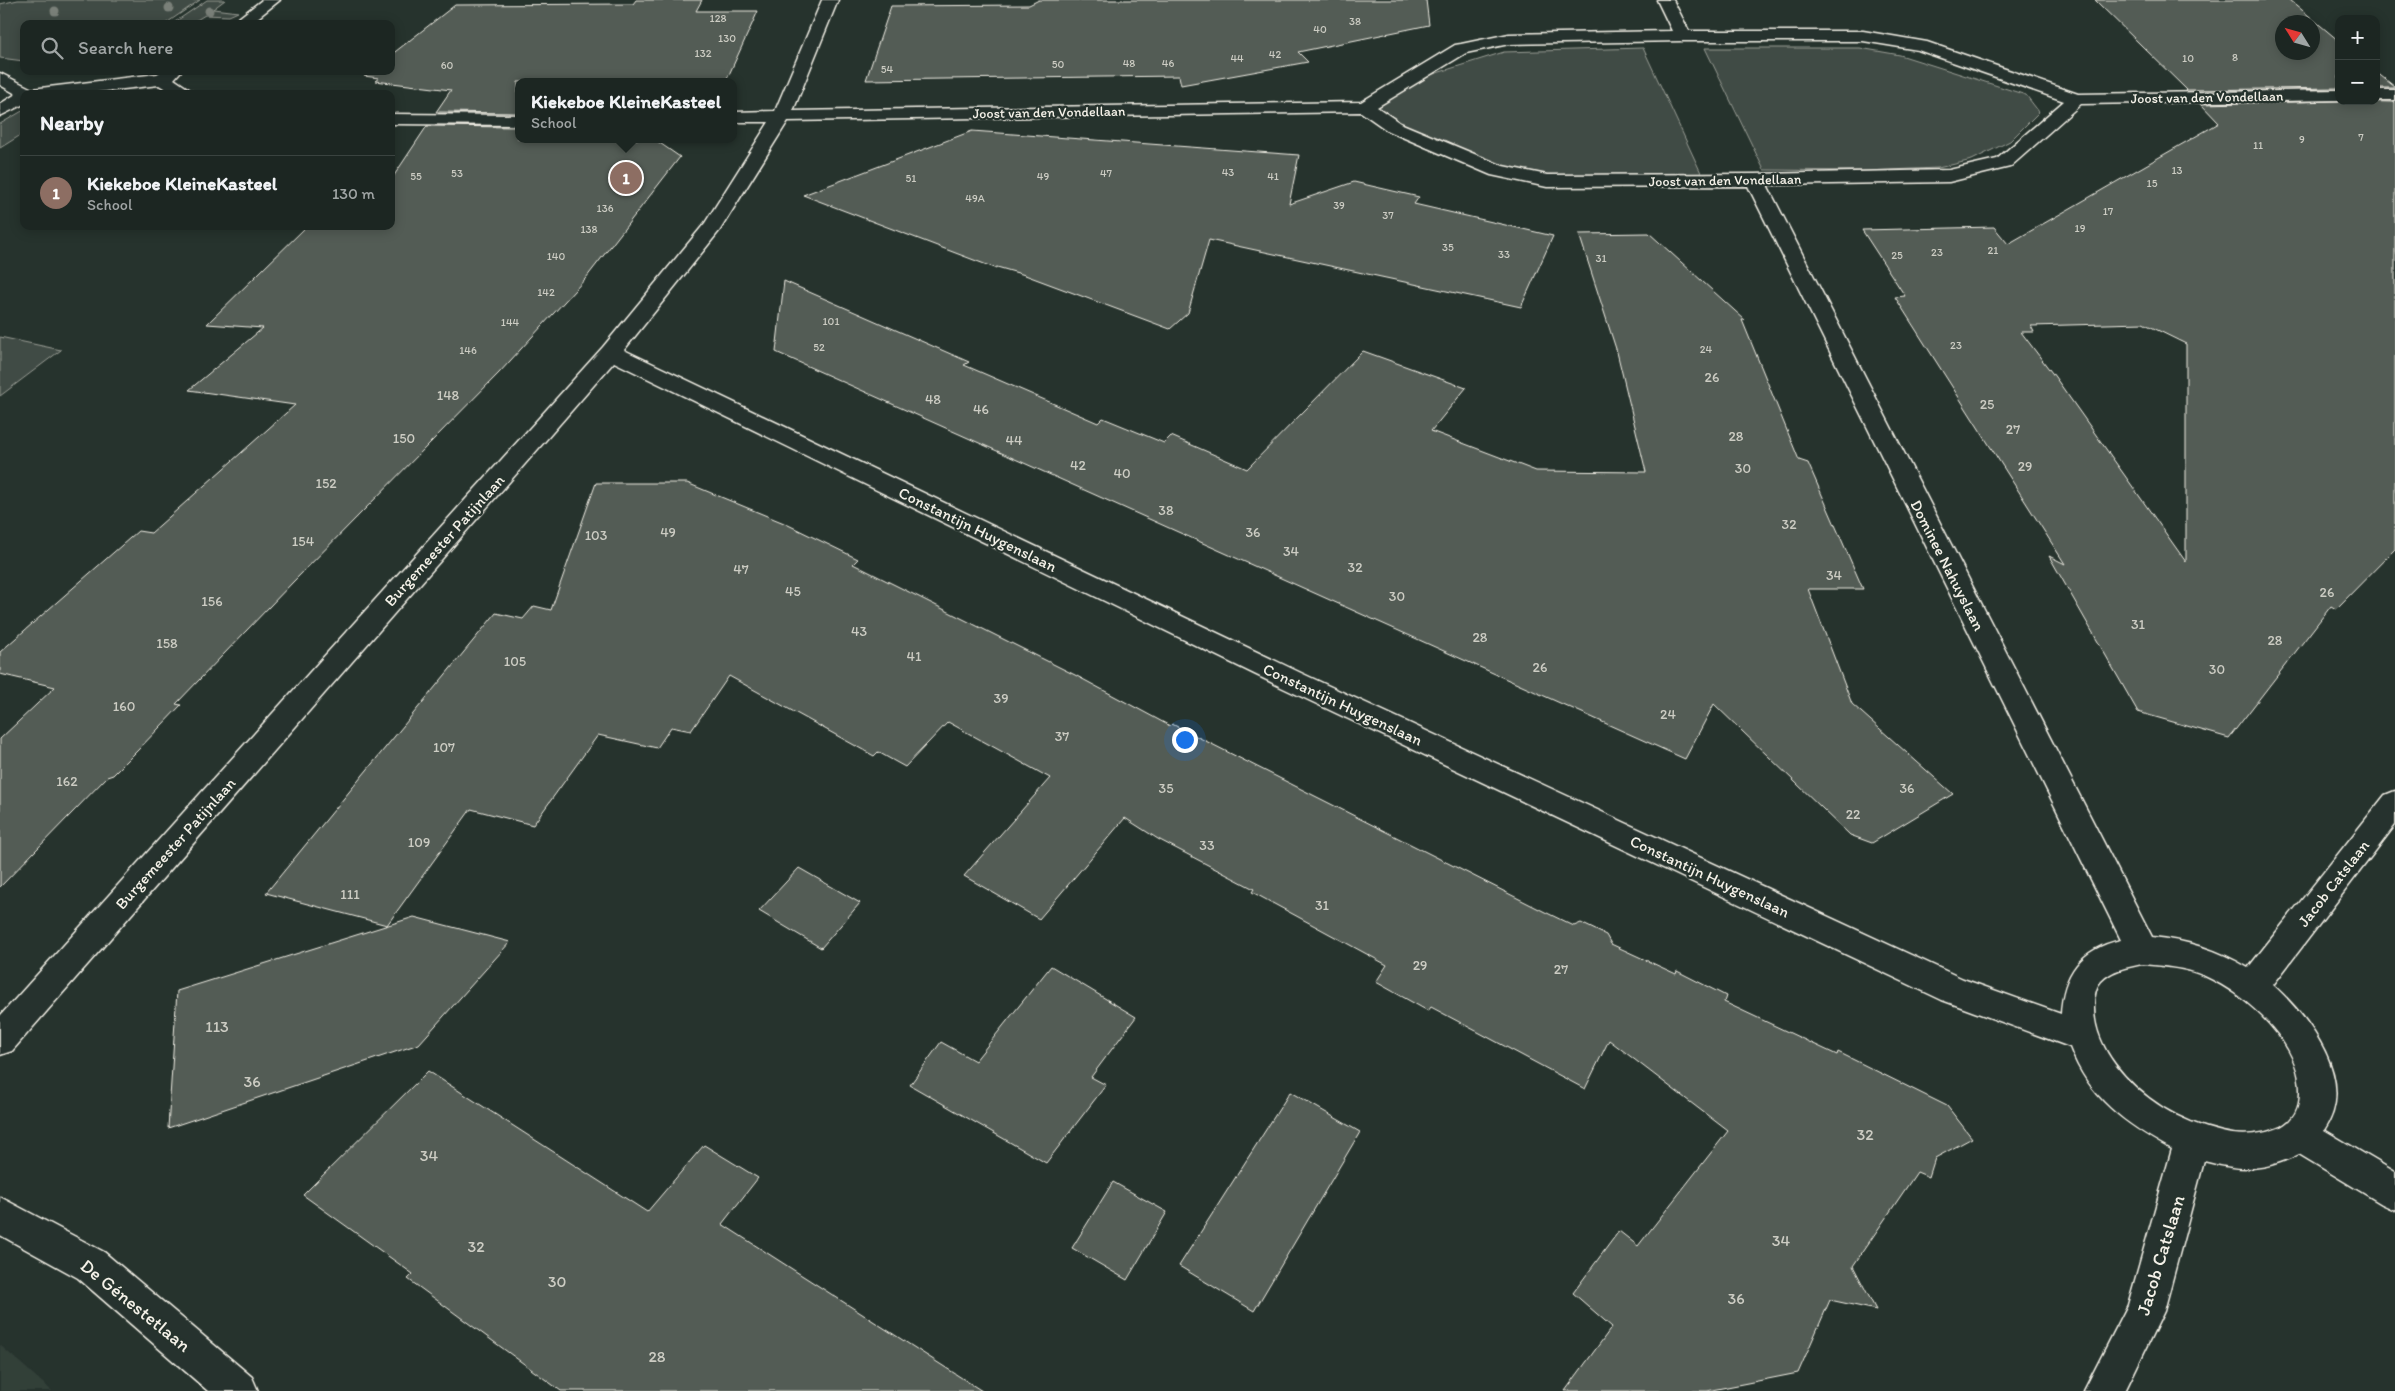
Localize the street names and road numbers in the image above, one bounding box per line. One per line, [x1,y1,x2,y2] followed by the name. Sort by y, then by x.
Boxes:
[2131,88,2284,107] street label: Joost van den Vondellaan
[973,103,1126,122] street label: Joost van den Vondellaan
[1649,171,1802,190] street label: Joost van den Vondellaan
[380,470,509,610] street label: Burgemeester Patijnlaan
[896,483,1060,576] street label: Constantijn Huygenslaan
[1906,497,1989,634] street label: Dominee Nahuyslaan
[1260,659,1426,750] street label: Constantijn Huygenslaan
[111,773,240,913] street label: Burgemeester Patijnlaan
[1627,831,1793,922] street label: Constantijn Huygenslaan
[2294,836,2373,930] street label: Jacob Catslaan
[2131,1192,2190,1318] street label: Jacob Catslaan
[76,1254,196,1357] street label: De Génestetlaan

